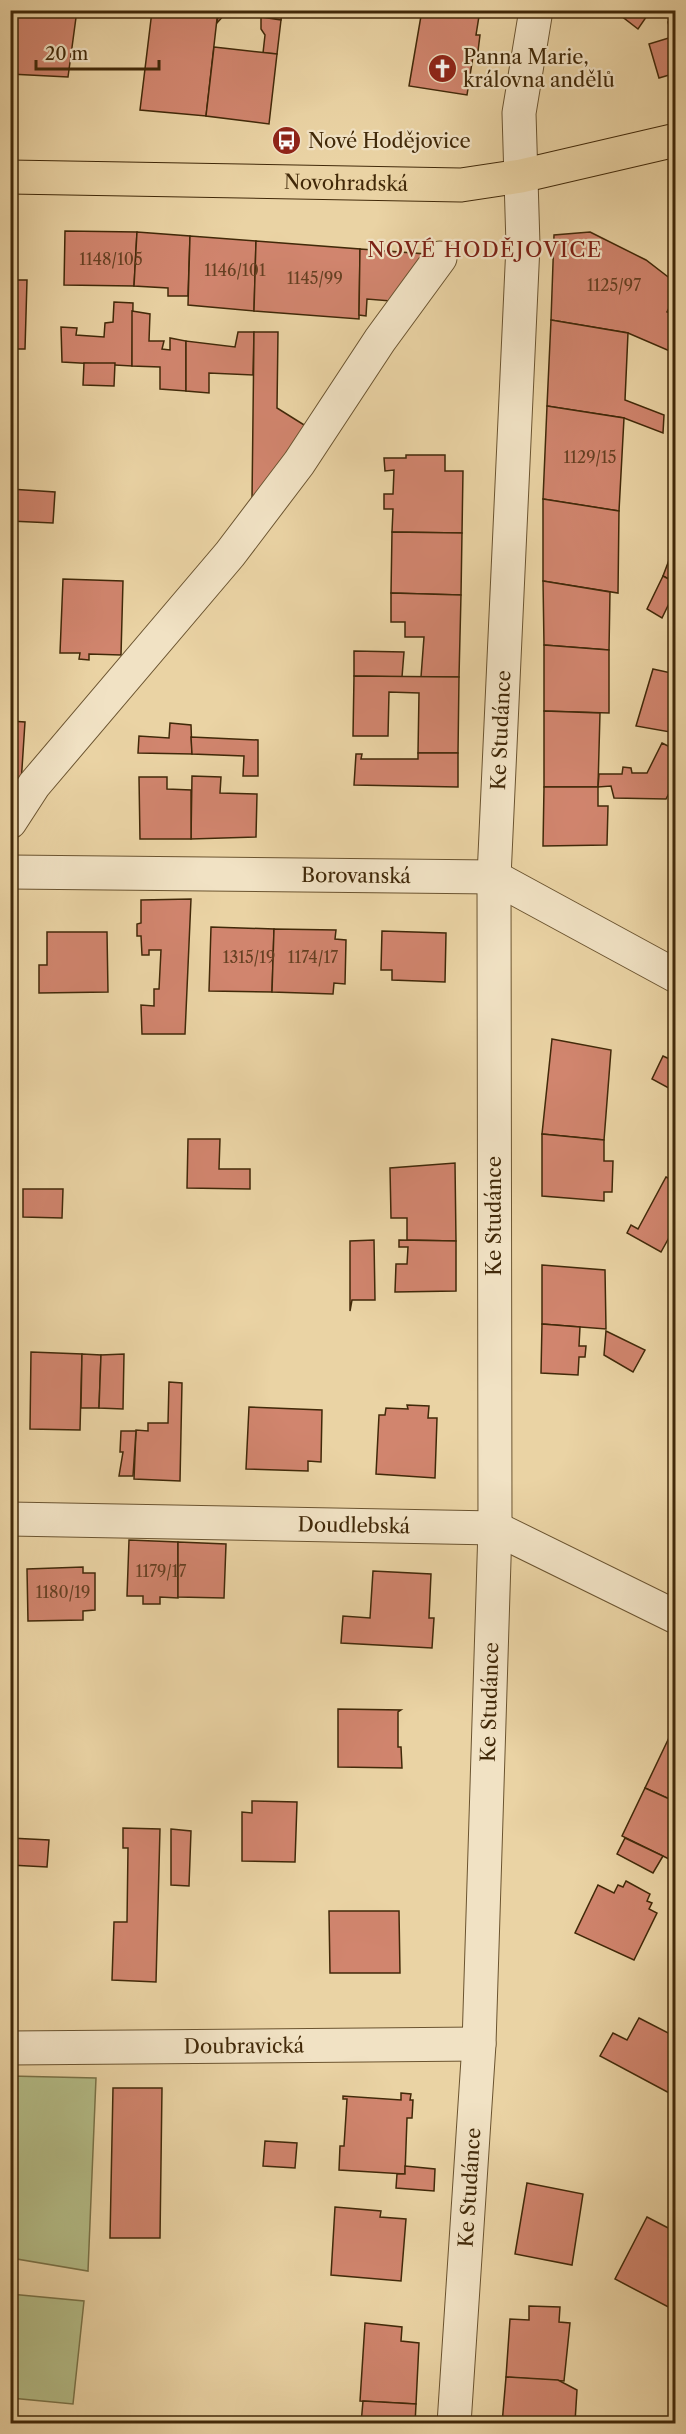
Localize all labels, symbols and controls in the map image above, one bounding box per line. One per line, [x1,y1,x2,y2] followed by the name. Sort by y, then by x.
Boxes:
[36,33,159,71] scale bar
[45,43,89,65] text: 20 m
[463,45,615,92] place label: Panna Marie, královna andělů
[426,52,458,84] church icon: Panna Marie, královna andělů
[271,125,303,157] bus stop icon: Nové Hodějovice
[308,129,471,153] place label: Nové Hodějovice
[284,170,409,196] street label: Novohradská
[367,237,603,262] district label: NOVÉ HODĚJOVICE
[79,249,143,269] house number: 1148/105
[204,260,266,280] house number: 1146/101
[287,268,343,288] house number: 1145/99
[587,275,641,295] house number: 1125/97
[564,447,616,467] house number: 1129/15
[486,670,515,791] street label: Ke Studánce
[301,863,411,888] street label: Borovanská
[223,947,275,967] house number: 1315/19
[288,947,338,967] house number: 1174/17
[482,1156,506,1276] street label: Ke Studánce
[297,1512,411,1538] street label: Doudlebská
[136,1561,186,1581] house number: 1179/17
[36,1582,90,1602] house number: 1180/19
[476,1642,503,1762] street label: Ke Studánce
[184,2033,305,2059] street label: Doubravická
[454,2127,485,2248] street label: Ke Studánce

